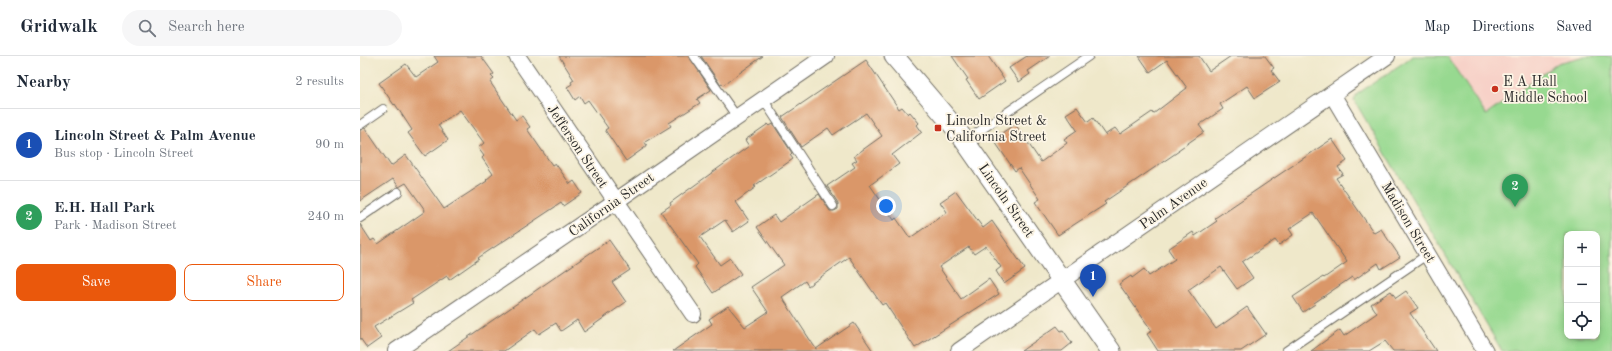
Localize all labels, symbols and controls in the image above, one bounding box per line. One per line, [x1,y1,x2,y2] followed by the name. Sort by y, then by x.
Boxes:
[122,10,402,46] search box
[136,17,158,39] icon: search
[20,18,98,37] text: Gridwalk
[168,20,245,35] text: Search here
[1424,20,1450,34] text: Map
[1472,20,1534,34] text: Directions
[1556,20,1592,34] text: Saved
[16,74,71,91] text: Nearby
[295,75,344,88] text: 2 results
[1503,75,1588,105] place label: E A Hall Middle School
[1490,84,1500,94] marker: E A Hall Middle School
[544,102,610,191] street label: Jefferson Street
[946,114,1047,144] place label: Lincoln Street & California Street
[933,123,943,133] marker: Lincoln Street & California Street
[54,129,256,144] text: Lincoln Street & Palm Avenue
[25,138,33,151] text: 1
[315,138,344,151] text: 90 m
[54,147,193,160] text: Bus stop · Lincoln Street
[976,161,1037,240] street label: Lincoln Street
[566,170,657,239] street label: California Street
[1502,174,1528,207] pin: 2
[1137,175,1210,232] street label: Palm Avenue
[1379,180,1438,265] street label: Madison Street
[876,196,896,216] your location
[54,201,155,216] text: E.H. Hall Park
[25,210,33,223] text: 2
[307,210,344,223] text: 240 m
[54,219,177,232] text: Park · Madison Street
[1564,231,1600,339] map controls
[1564,231,1600,267] button: +
[16,264,176,301] button: Save
[184,264,344,301] button: Share
[1080,264,1106,297] pin: 1
[1564,267,1600,303] button: −
[1564,303,1600,339] button: locate

